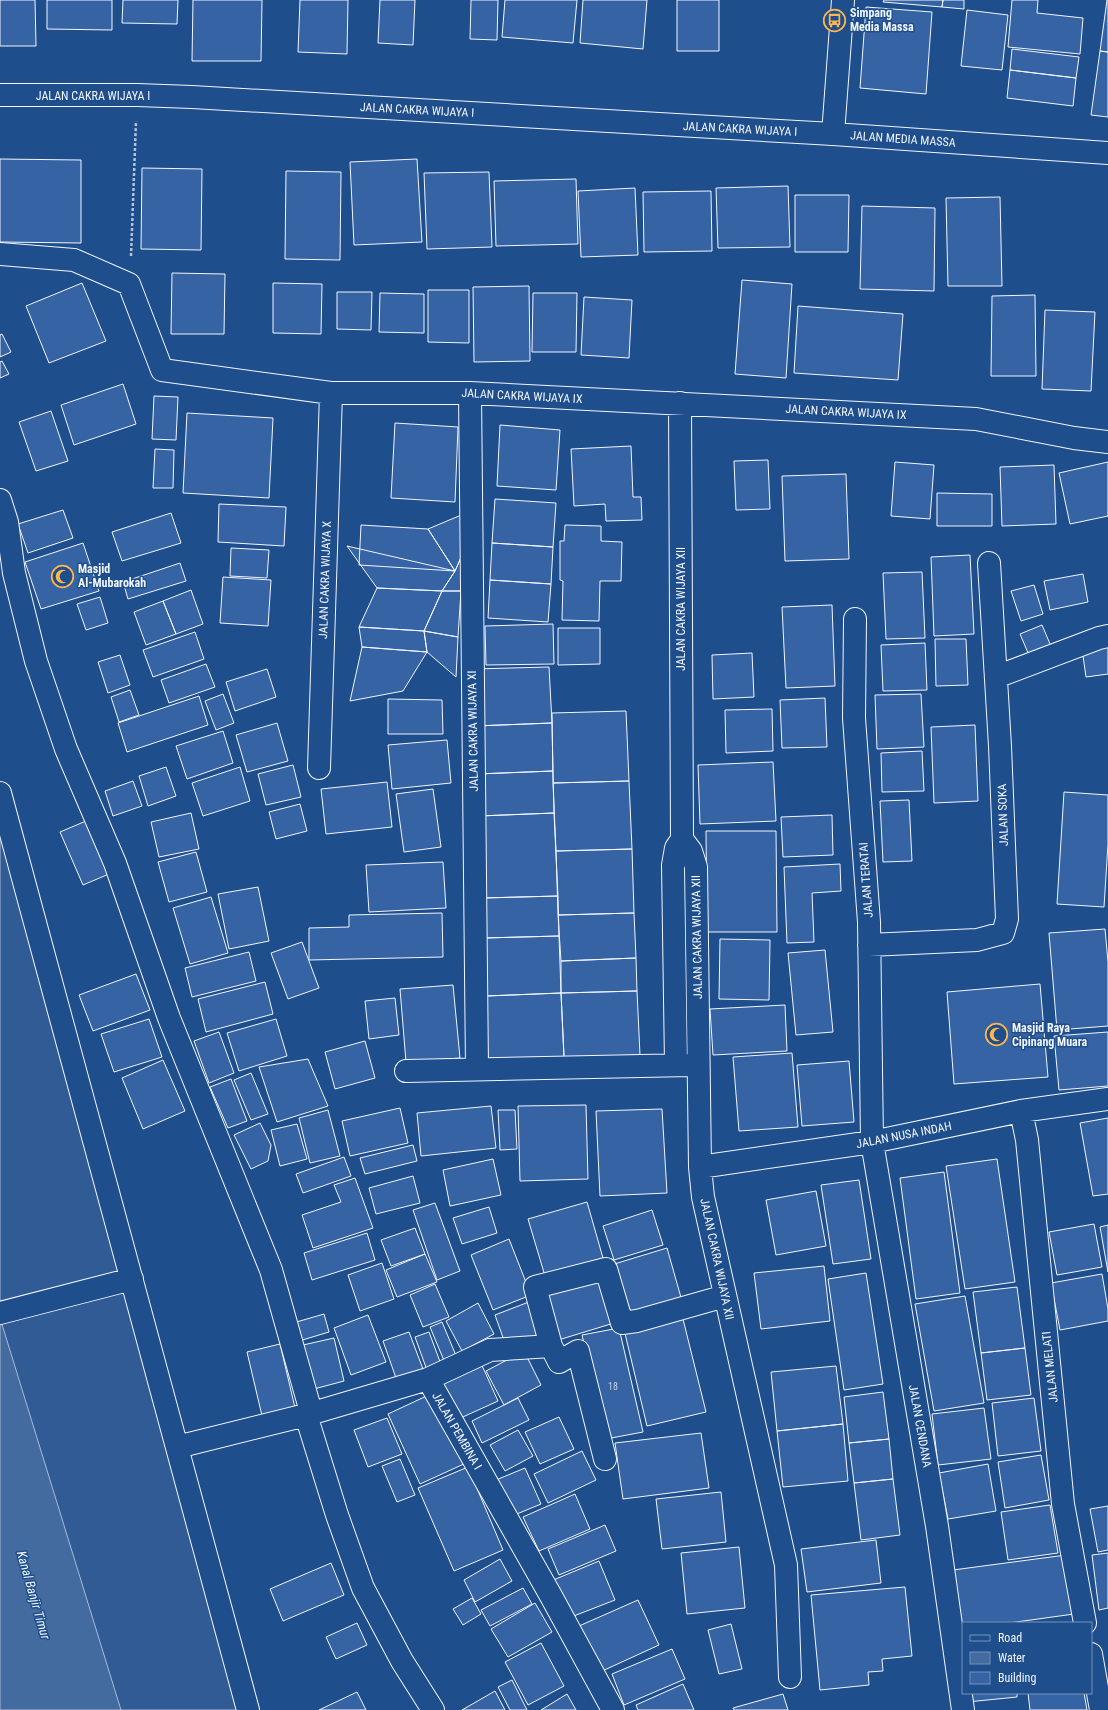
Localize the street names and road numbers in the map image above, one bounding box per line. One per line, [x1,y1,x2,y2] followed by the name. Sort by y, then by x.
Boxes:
[36,89,150,103] street label: JALAN CAKRA WIJAYA I
[359,100,475,120] street label: JALAN CAKRA WIJAYA I
[682,119,798,139] street label: JALAN CAKRA WIJAYA I
[850,128,956,150] street label: JALAN MEDIA MASSA
[461,386,583,406] street label: JALAN CAKRA WIJAYA IX
[785,402,907,422] street label: JALAN CAKRA WIJAYA IX
[316,520,334,639] street label: JALAN CAKRA WIJAYA X
[674,547,688,671] street label: JALAN CAKRA WIJAYA XII
[465,670,481,792] street label: JALAN CAKRA WIJAYA XI
[995,783,1011,846] street label: JALAN SOKA
[856,842,876,918] street label: JALAN TERATAI
[689,875,705,999] street label: JALAN CAKRA WIJAYA XII
[855,1119,953,1151] street label: JALAN NUSA INDAH
[697,1197,737,1321] street label: JALAN CAKRA WIJAYA XII
[1039,1331,1061,1403] street label: JALAN MELATI
[906,1383,934,1469] street label: JALAN CENDANA
[429,1390,485,1472] street label: JALAN PEMBINA I

